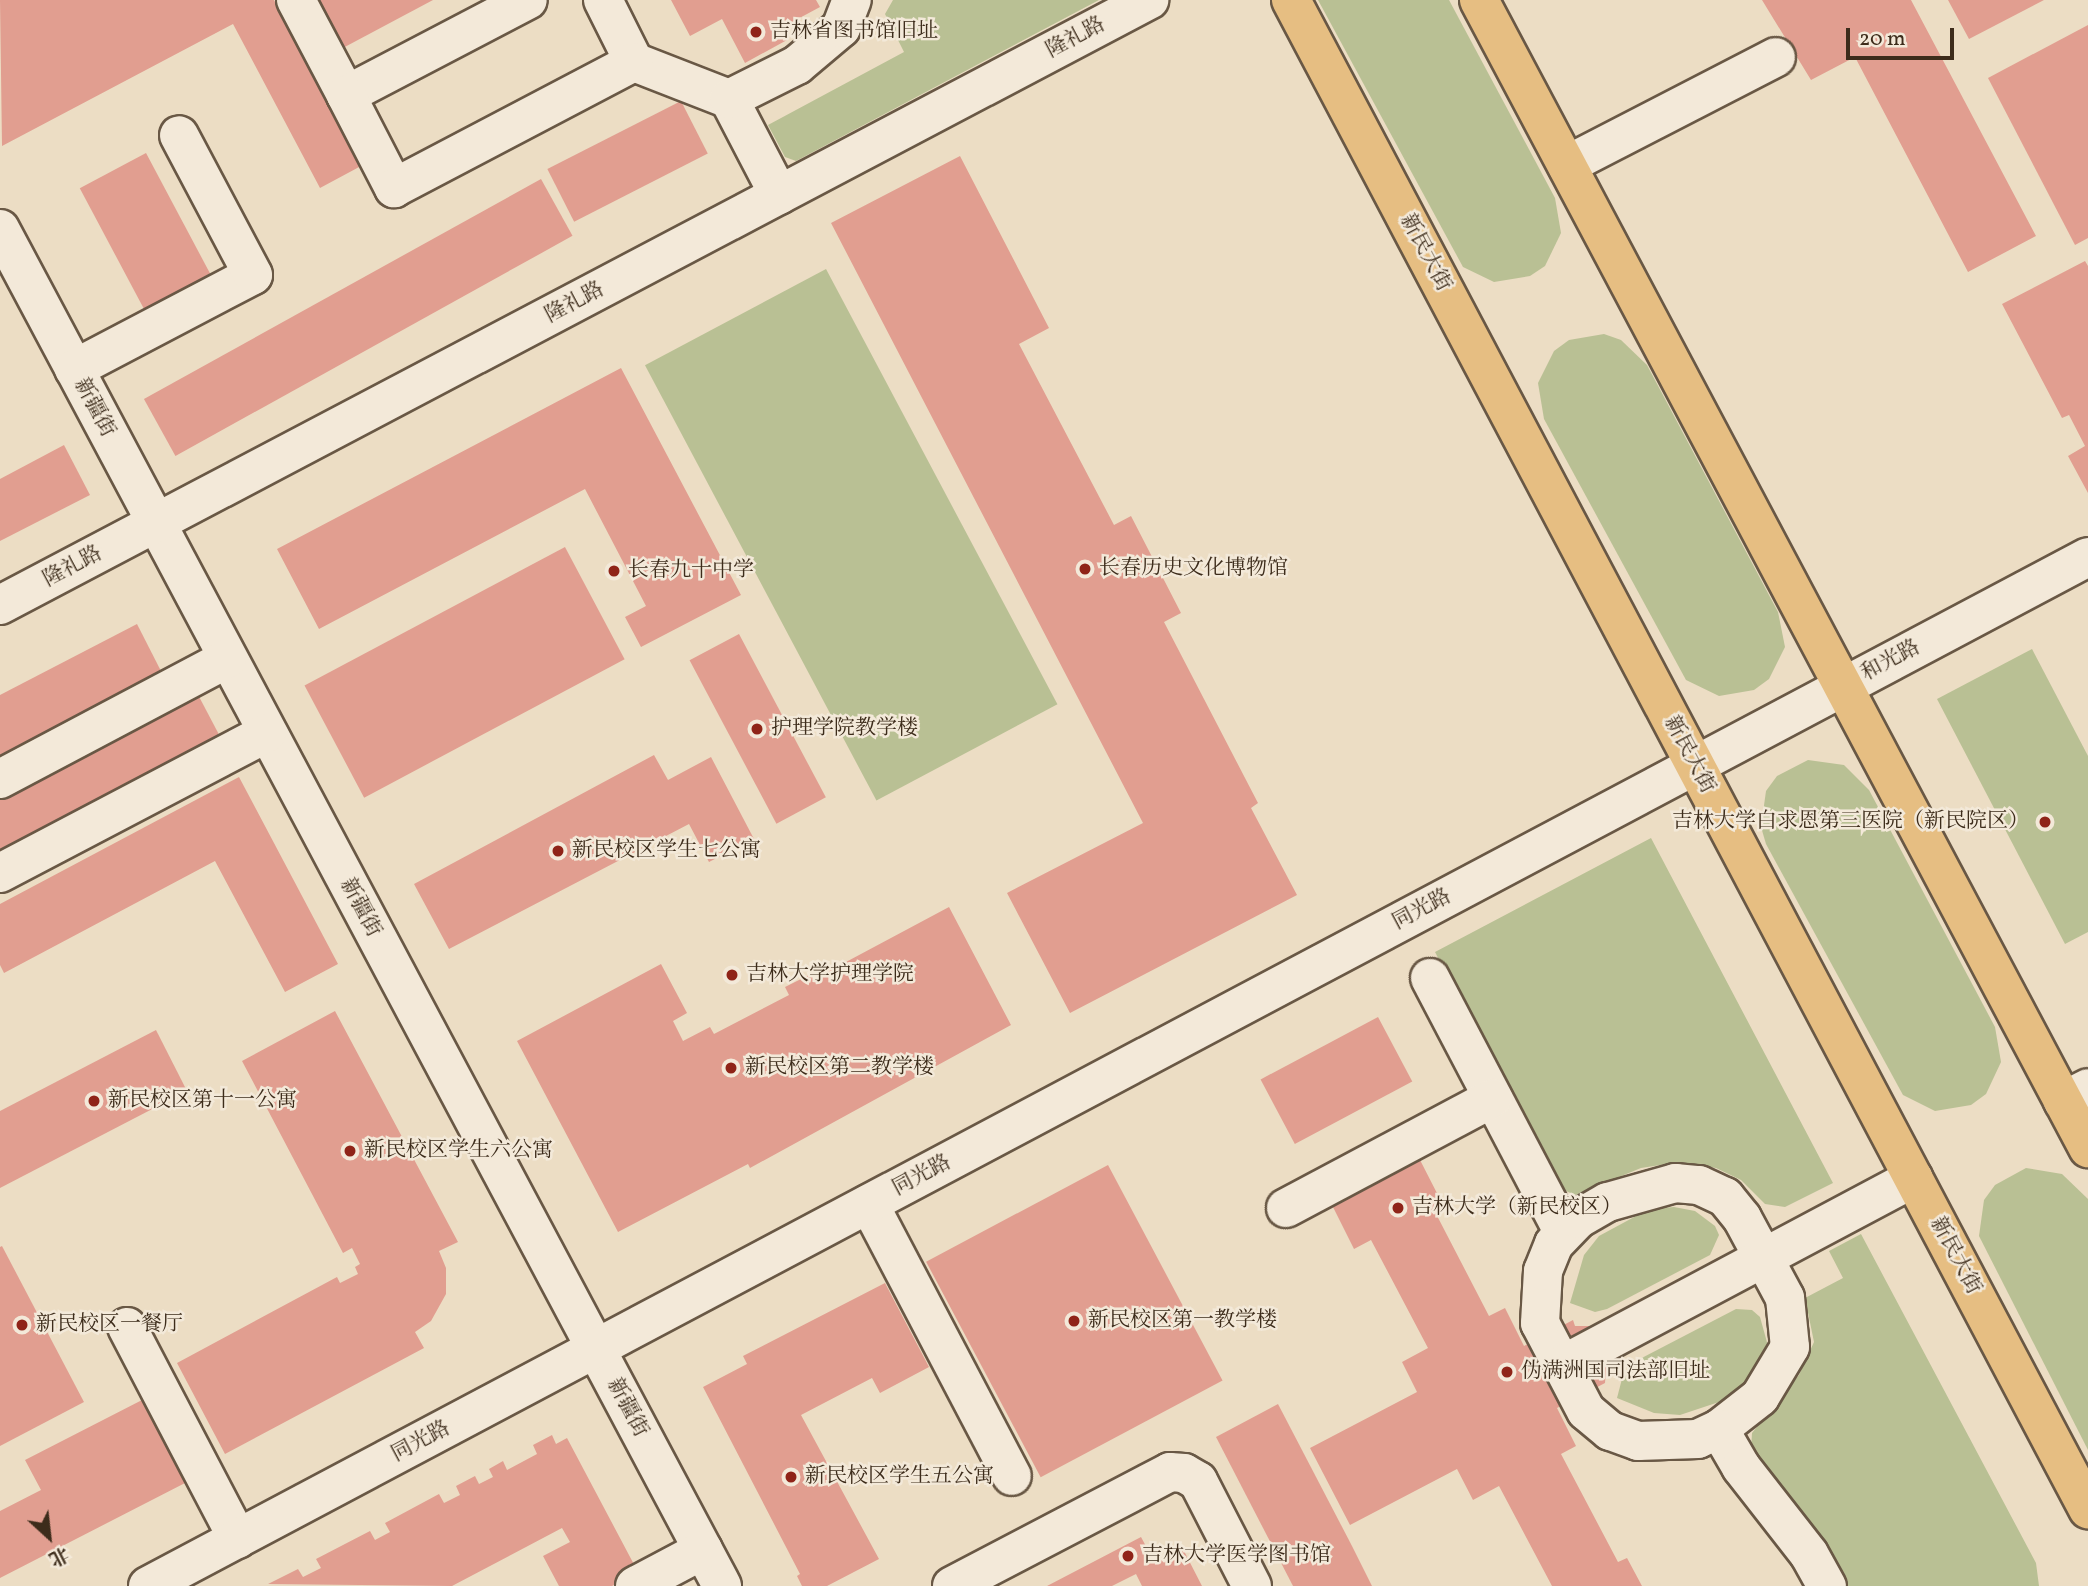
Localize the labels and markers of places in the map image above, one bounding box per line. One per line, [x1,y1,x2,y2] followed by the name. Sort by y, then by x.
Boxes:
[770,19,938,45] place label: 吉林省图书馆旧址
[748,24,764,40] marker: 吉林省图书馆旧址
[1099,556,1288,582] place label: 长春历史文化博物馆
[628,558,754,584] place label: 长春九十中学
[1077,561,1093,577] marker: 长春历史文化博物馆
[606,563,622,579] marker: 长春九十中学
[771,716,918,742] place label: 护理学院教学楼
[749,721,765,737] marker: 护理学院教学楼
[1672,809,2029,835] place label: 吉林大学白求恩第三医院（新民院区）
[2035,812,2055,832] marker: 吉林大学白求恩第三医院（新民院区）
[572,838,761,864] place label: 新民校区学生七公寓
[550,843,566,859] marker: 新民校区学生七公寓
[746,962,914,988] place label: 吉林大学护理学院
[724,967,740,983] marker: 吉林大学护理学院
[745,1055,934,1081] place label: 新民校区第二教学楼
[723,1060,739,1076] marker: 新民校区第二教学楼
[108,1088,297,1114] place label: 新民校区第十一公寓
[86,1093,102,1109] marker: 新民校区第十一公寓
[364,1138,553,1164] place label: 新民校区学生六公寓
[342,1143,358,1159] marker: 新民校区学生六公寓
[1412,1195,1622,1221] place label: 吉林大学（新民校区）
[1390,1200,1406,1216] marker: 吉林大学（新民校区）
[1088,1308,1277,1334] place label: 新民校区第一教学楼
[36,1312,183,1338] place label: 新民校区一餐厅
[1066,1313,1082,1329] marker: 新民校区第一教学楼
[14,1317,30,1333] marker: 新民校区一餐厅
[1521,1359,1710,1385] place label: 伪满洲国司法部旧址
[1499,1364,1515,1380] marker: 伪满洲国司法部旧址
[805,1464,994,1490] place label: 新民校区学生五公寓
[783,1469,799,1485] marker: 新民校区学生五公寓
[1142,1543,1331,1569] place label: 吉林大学医学图书馆
[1120,1548,1136,1564] marker: 吉林大学医学图书馆

